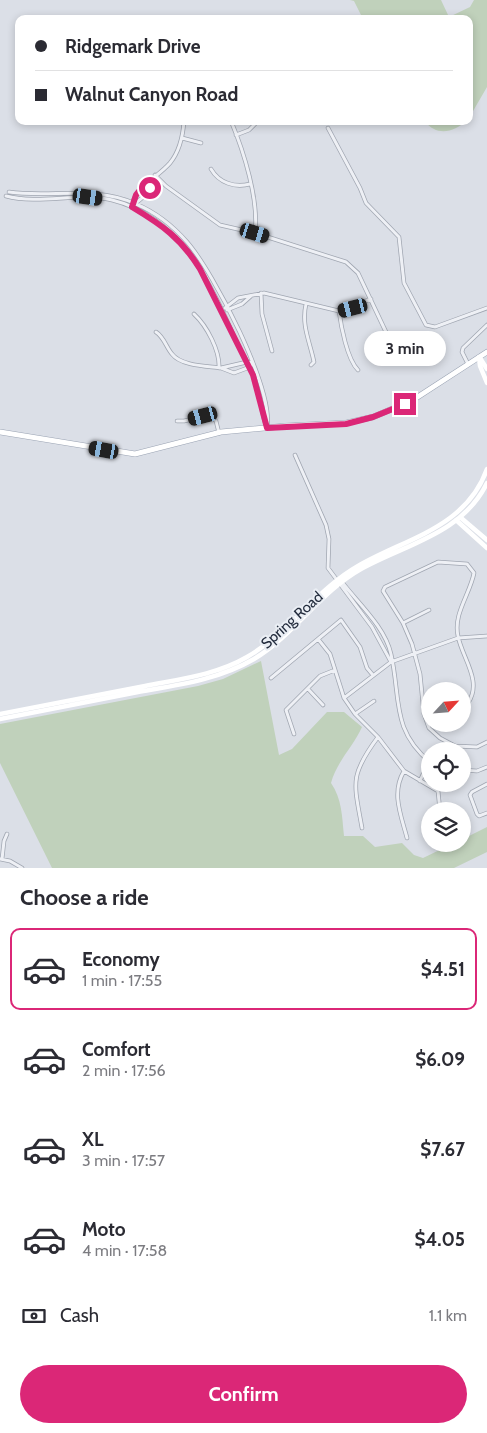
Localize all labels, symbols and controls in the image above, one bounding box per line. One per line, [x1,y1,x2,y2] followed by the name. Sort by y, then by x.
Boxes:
[65,35,201,58] text: Ridgemark Drive
[65,83,238,106] text: Walnut Canyon Road
[139,177,161,199] route start
[72,187,103,207] car
[238,221,271,245] car
[336,297,369,319] car
[364,332,446,366] callout: 3 min
[386,339,424,358] text: 3 min
[394,393,416,415] route end
[186,405,219,427] car
[87,440,120,460] car
[257,588,327,652] street label: Spring Road
[421,682,471,732] north arrow
[421,682,471,852] map controls
[421,742,471,792] button: locate
[421,802,471,852] button: layers
[20,884,149,911] text: Choose a ride
[22,947,67,992] icon: car
[82,948,160,971] text: Economy
[421,958,465,981] text: $4.51
[82,971,162,990] text: 1 min · 17:55
[22,1037,67,1082] icon: car
[82,1038,151,1061] text: Comfort
[415,1048,465,1071] text: $6.09
[82,1061,166,1080] text: 2 min · 17:56
[22,1127,67,1172] icon: car
[82,1128,103,1151] text: XL
[420,1138,465,1161] text: $7.67
[82,1151,165,1170] text: 3 min · 17:57
[22,1217,67,1262] icon: car
[82,1218,126,1241] text: Moto
[415,1228,465,1251] text: $4.05
[82,1241,167,1260] text: 4 min · 17:58
[20,1302,48,1330] icon: cash
[60,1304,99,1327] text: Cash
[429,1306,467,1325] text: 1.1 km
[20,1365,467,1423] button: Confirm

